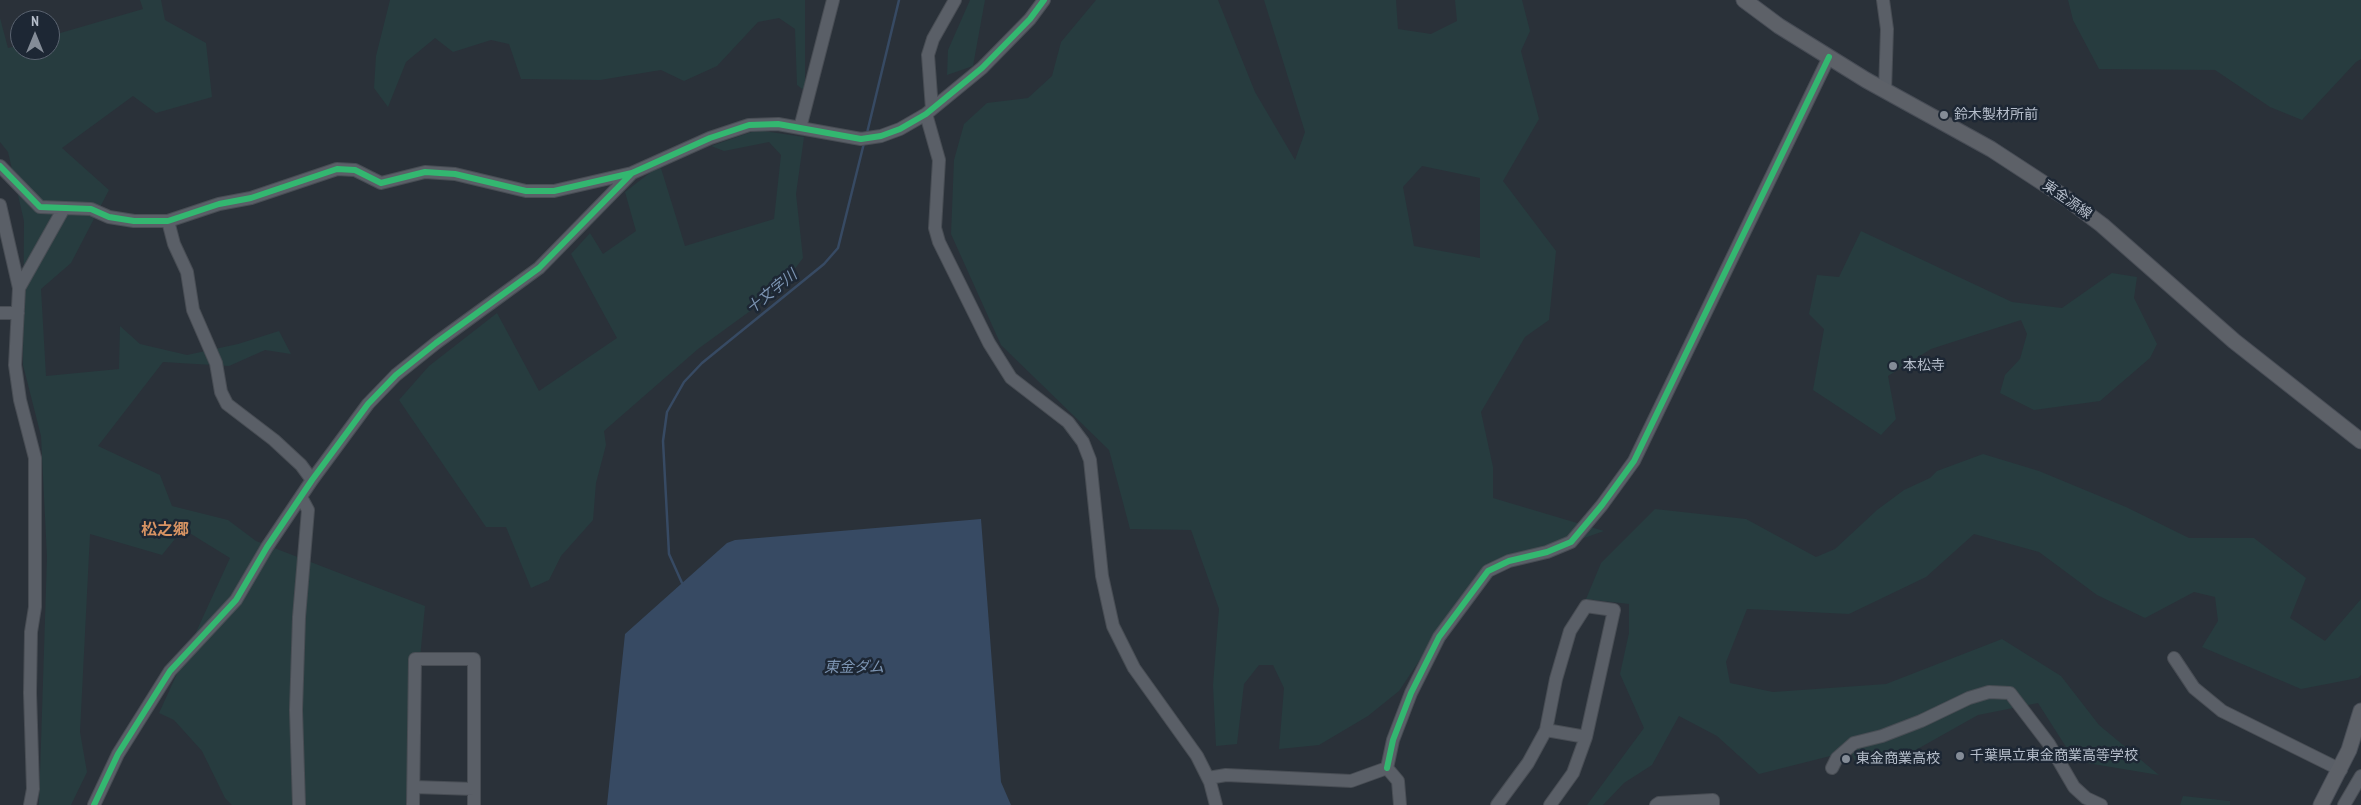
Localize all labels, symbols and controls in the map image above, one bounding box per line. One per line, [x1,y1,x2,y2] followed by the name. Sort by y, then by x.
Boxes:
[10,10,60,60] north arrow
[31,12,39,30] text: N
[1954,107,2038,123] place label: 鈴木製材所前
[1938,109,1950,121] marker: 鈴木製材所前
[2039,177,2095,223] street label: 東金源線
[743,266,801,318] water label: 十文字川
[1903,358,1945,374] place label: 本松寺
[1887,360,1899,372] marker: 本松寺
[141,520,189,540] district label: 松之郷
[824,659,884,677] water label: 東金ダム
[1970,748,2138,764] place label: 千葉県立東金商業高等学校
[1954,750,1966,762] marker: 千葉県立東金商業高等学校
[1856,751,1940,767] place label: 東金商業高校
[1840,753,1852,765] marker: 東金商業高校

